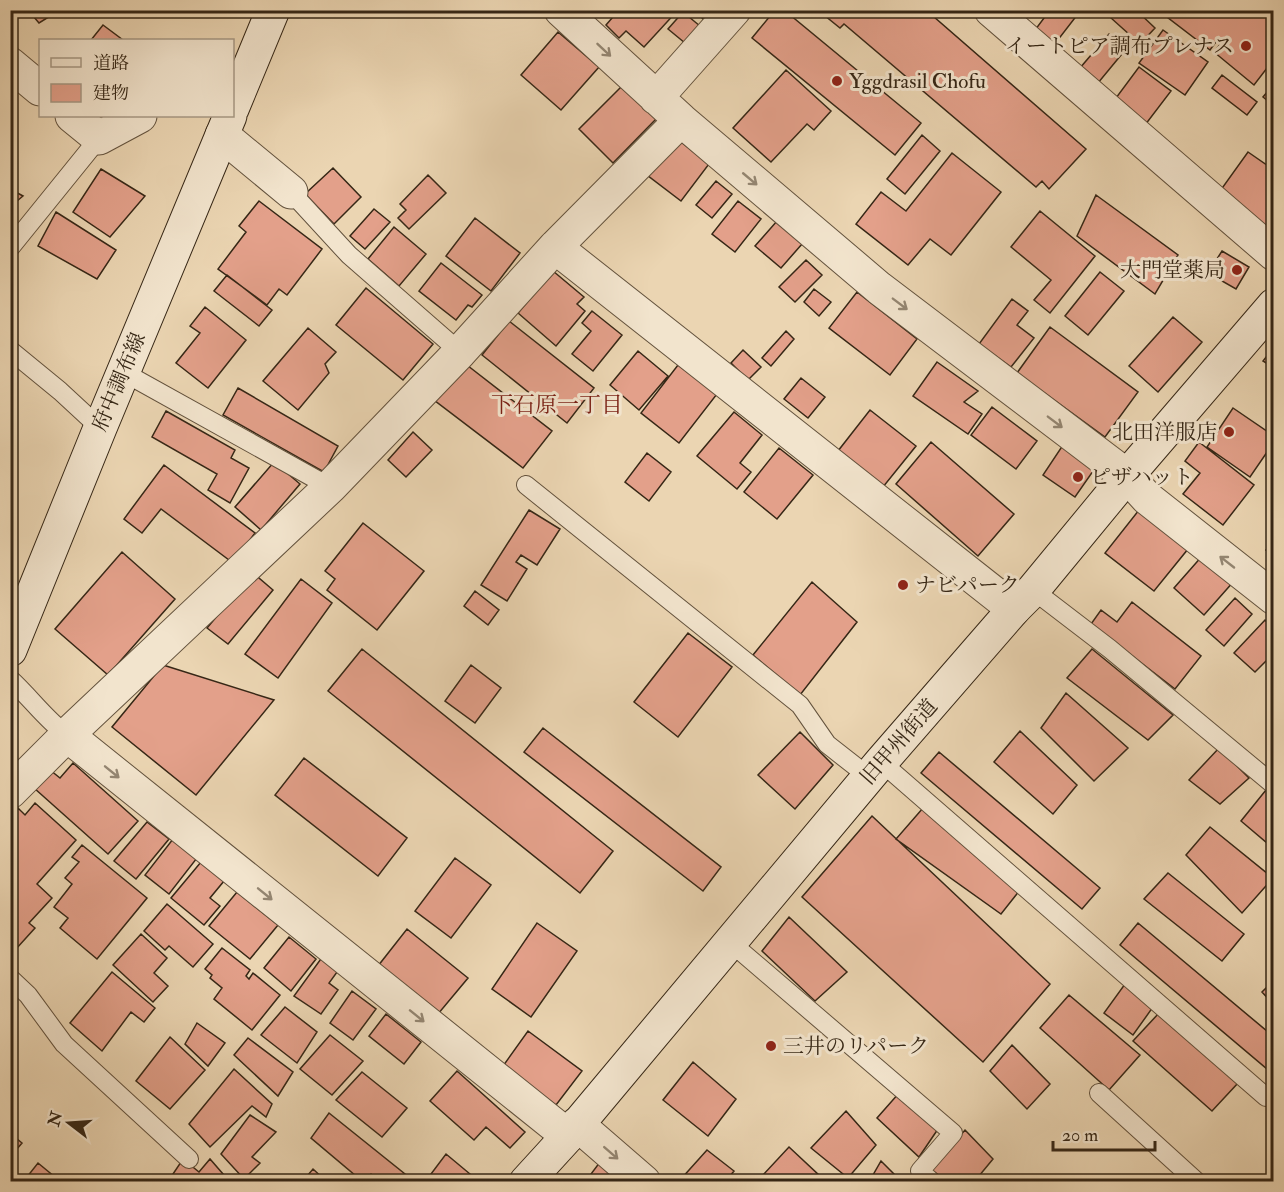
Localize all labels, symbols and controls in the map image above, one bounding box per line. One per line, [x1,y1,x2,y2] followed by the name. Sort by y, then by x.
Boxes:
[1005,33,1234,60] place label: イートピア調布プレナス
[39,39,234,117] legend
[1239,39,1253,53] marker: イートピア調布プレナス
[596,43,611,57] one-way arrow
[93,52,129,75] text: 道路
[849,68,986,95] place label: Yggdrasil Chofu
[830,74,844,88] marker: Yggdrasil Chofu
[93,82,129,105] text: 建物
[742,172,758,185] one-way arrow
[1120,257,1225,284] place label: 大門堂薬局
[1230,263,1244,277] marker: 大門堂薬局
[892,297,908,310] one-way arrow
[86,328,152,436] street label: 府中調布線
[491,391,623,419] district label: 下石原一丁目
[1047,415,1063,428] one-way arrow
[1112,419,1217,446] place label: 北田洋服店
[1222,425,1236,439] marker: 北田洋服店
[1090,464,1194,491] place label: ピザハット
[1071,470,1085,484] marker: ピザハット
[1220,556,1236,569] one-way arrow
[915,572,1020,599] place label: ナビパーク
[896,578,910,592] marker: ナビパーク
[854,694,944,790] street label: 旧甲州街道
[104,765,120,778] one-way arrow
[256,887,272,900] one-way arrow
[409,1009,424,1023] one-way arrow
[783,1033,929,1060] place label: 三井のリパーク
[764,1039,778,1053] marker: 三井のリパーク
[39,1093,99,1153] north arrow
[44,1108,67,1130] text: N
[1053,1114,1155,1152] scale bar
[1062,1124,1098,1147] text: 20 m
[603,1146,618,1160] one-way arrow

